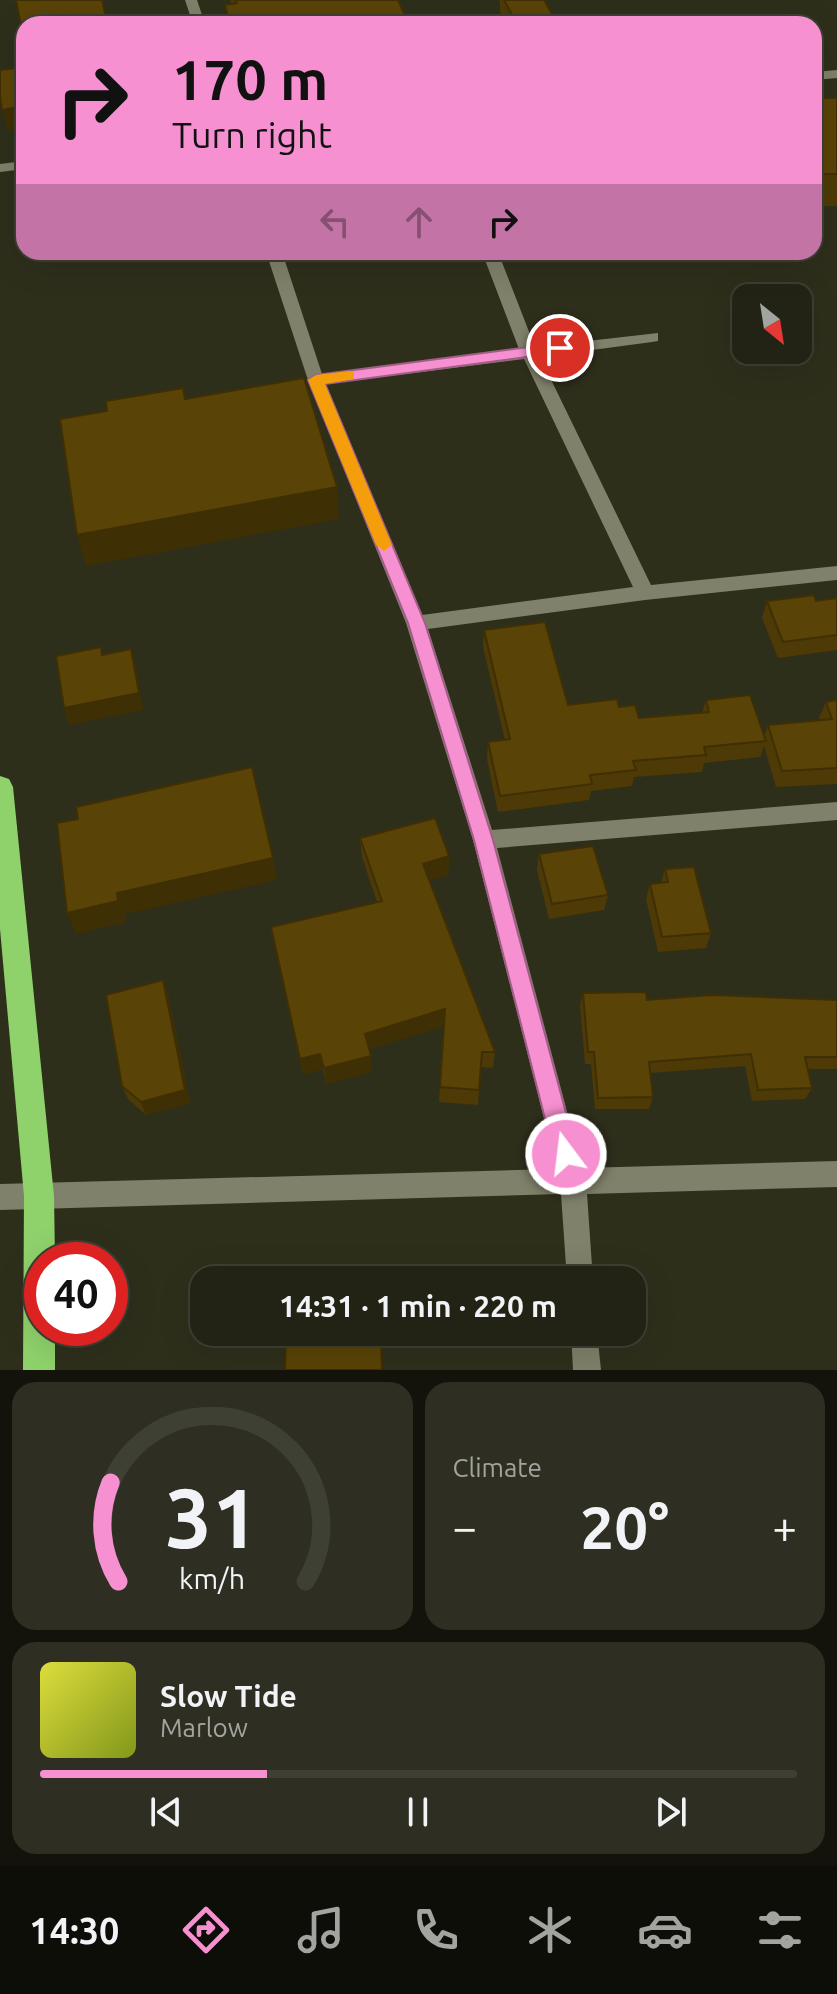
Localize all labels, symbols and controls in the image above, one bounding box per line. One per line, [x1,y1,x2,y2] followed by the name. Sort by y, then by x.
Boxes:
[40,48,144,152] icon: right
[172,48,328,111] text: 170 m
[172,114,332,155] text: Turn right
[313,200,357,244] icon: left
[397,200,441,244] icon: ahead
[481,200,525,244] icon: right
[732,284,812,364] north arrow
[732,284,812,364] map controls
[526,314,594,382] pin
[538,326,582,370] icon: arrive
[524,1112,608,1196] position arrow
[24,1242,128,1346] speed limit sign: 40
[279,1289,557,1323] text: 14:31 · 1 min · 220 m
[453,1453,542,1482] text: Climate
[165,1470,259,1564] text: 31
[580,1493,669,1560] text: 20°
[453,1502,477,1551] text: −
[772,1502,797,1551] text: +
[179,1562,245,1594] text: km/h
[160,1679,297,1713] text: Slow Tide
[160,1713,248,1742] text: Marlow
[144,1790,188,1834] icon: previous
[396,1790,440,1834] icon: pause
[649,1790,693,1834] icon: next
[178,1902,234,1958] icon: directions
[293,1902,349,1958] icon: music
[408,1902,464,1958] icon: phone
[522,1902,578,1958] icon: climate
[637,1902,693,1958] icon: car
[752,1902,808,1958] icon: filters
[29,1910,119,1951] text: 14:30

